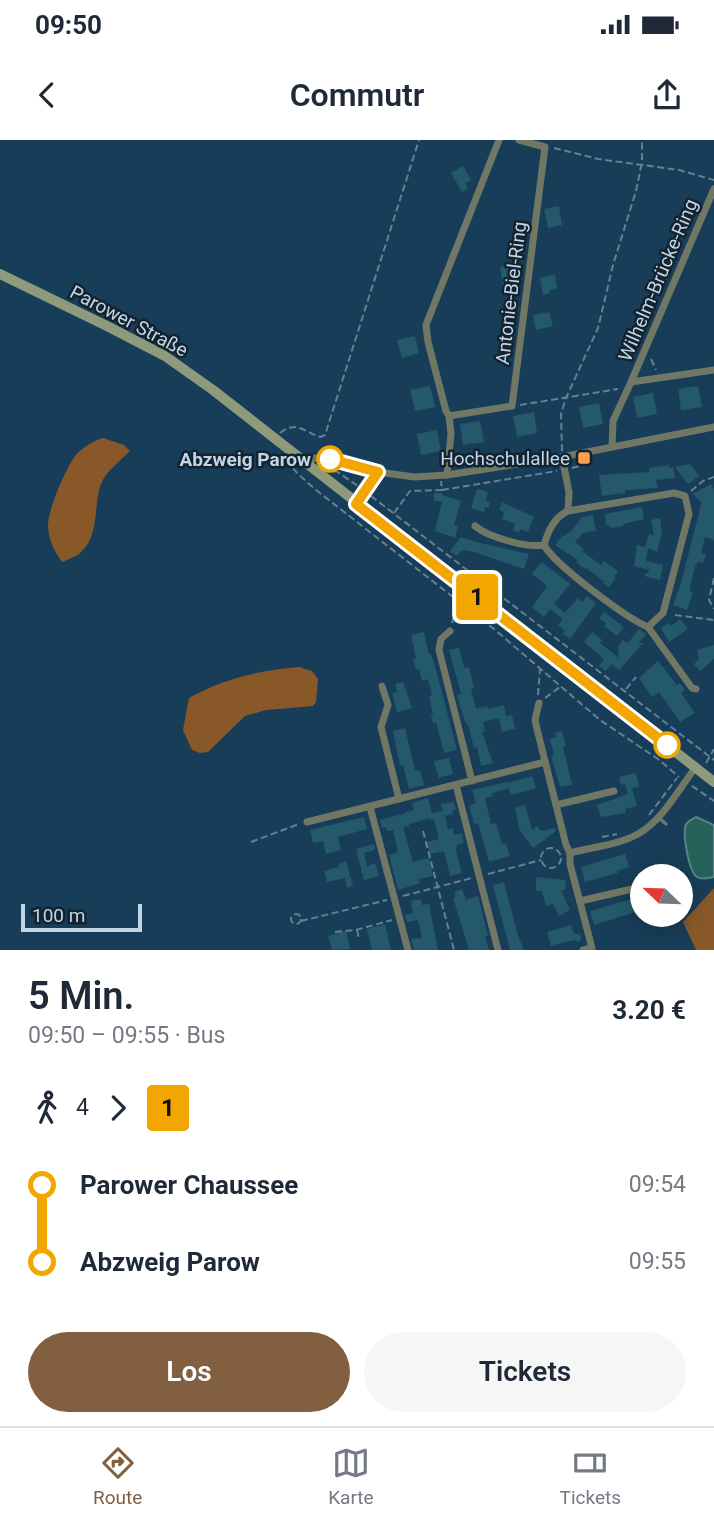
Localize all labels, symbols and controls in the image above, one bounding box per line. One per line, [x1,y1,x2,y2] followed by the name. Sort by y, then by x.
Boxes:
[35,10,102,40] text: 09:50
[28,76,66,114] icon: back
[290,76,424,114] text: Commutr
[648,76,686,114] icon: share
[613,195,703,365] street label: Wilhelm-Brücke-Ring
[491,220,531,366] street label: Antonie-Biel-Ring
[66,280,192,362] street label: Parower Straße
[317,446,343,472] marker: Abzweig Parow
[440,447,570,470] place label: Hochschulallee
[180,448,311,471] place label: Abzweig Parow
[576,450,592,466] marker: Hochschulallee
[454,574,500,620] line badge: 1
[470,583,484,611] text: 1
[654,732,680,758] unlabelled marker
[630,864,693,928] north arrow
[630,864,693,927] map controls
[21,901,142,933] scale bar
[32,904,85,927] text: 100 m
[28,974,134,1018] text: 5 Min.
[612,995,686,1025] text: 3.20 €
[28,1022,225,1049] text: 09:50 – 09:55 · Bus
[28,1089,66,1127] icon: walk
[99,1089,137,1127] icon: forward
[76,1094,89,1121] text: 4
[161,1094,175,1122] text: 1
[80,1170,298,1200] text: Parower Chaussee
[629,1171,686,1198] text: 09:54
[80,1247,260,1277] text: Abzweig Parow
[629,1248,686,1275] text: 09:55
[28,1332,350,1412] button: Los
[364,1332,686,1412] button: Tickets
[93,1444,142,1509] tab: Route
[328,1444,374,1509] tab: Karte
[560,1444,621,1509] tab: Tickets

